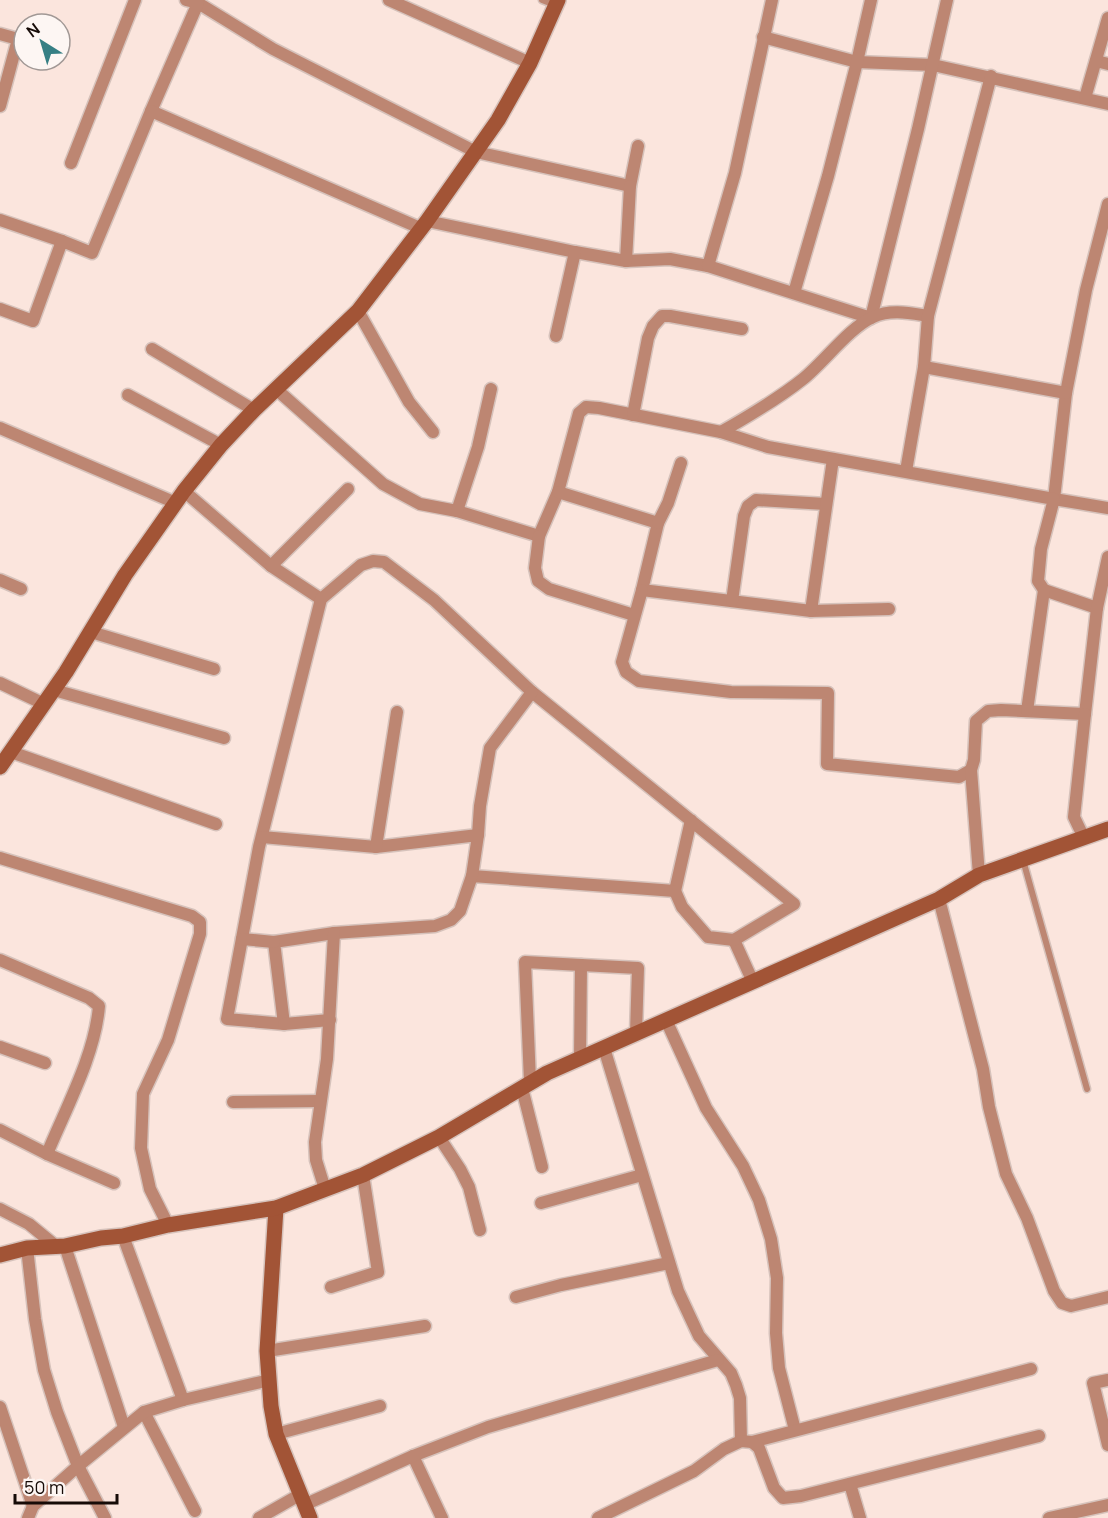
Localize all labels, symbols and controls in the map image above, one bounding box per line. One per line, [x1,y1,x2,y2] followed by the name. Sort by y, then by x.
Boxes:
[12,12,72,72] north arrow
[22,18,44,42] text: N
[15,1467,117,1505] scale bar
[24,1475,64,1499] text: 50 m

